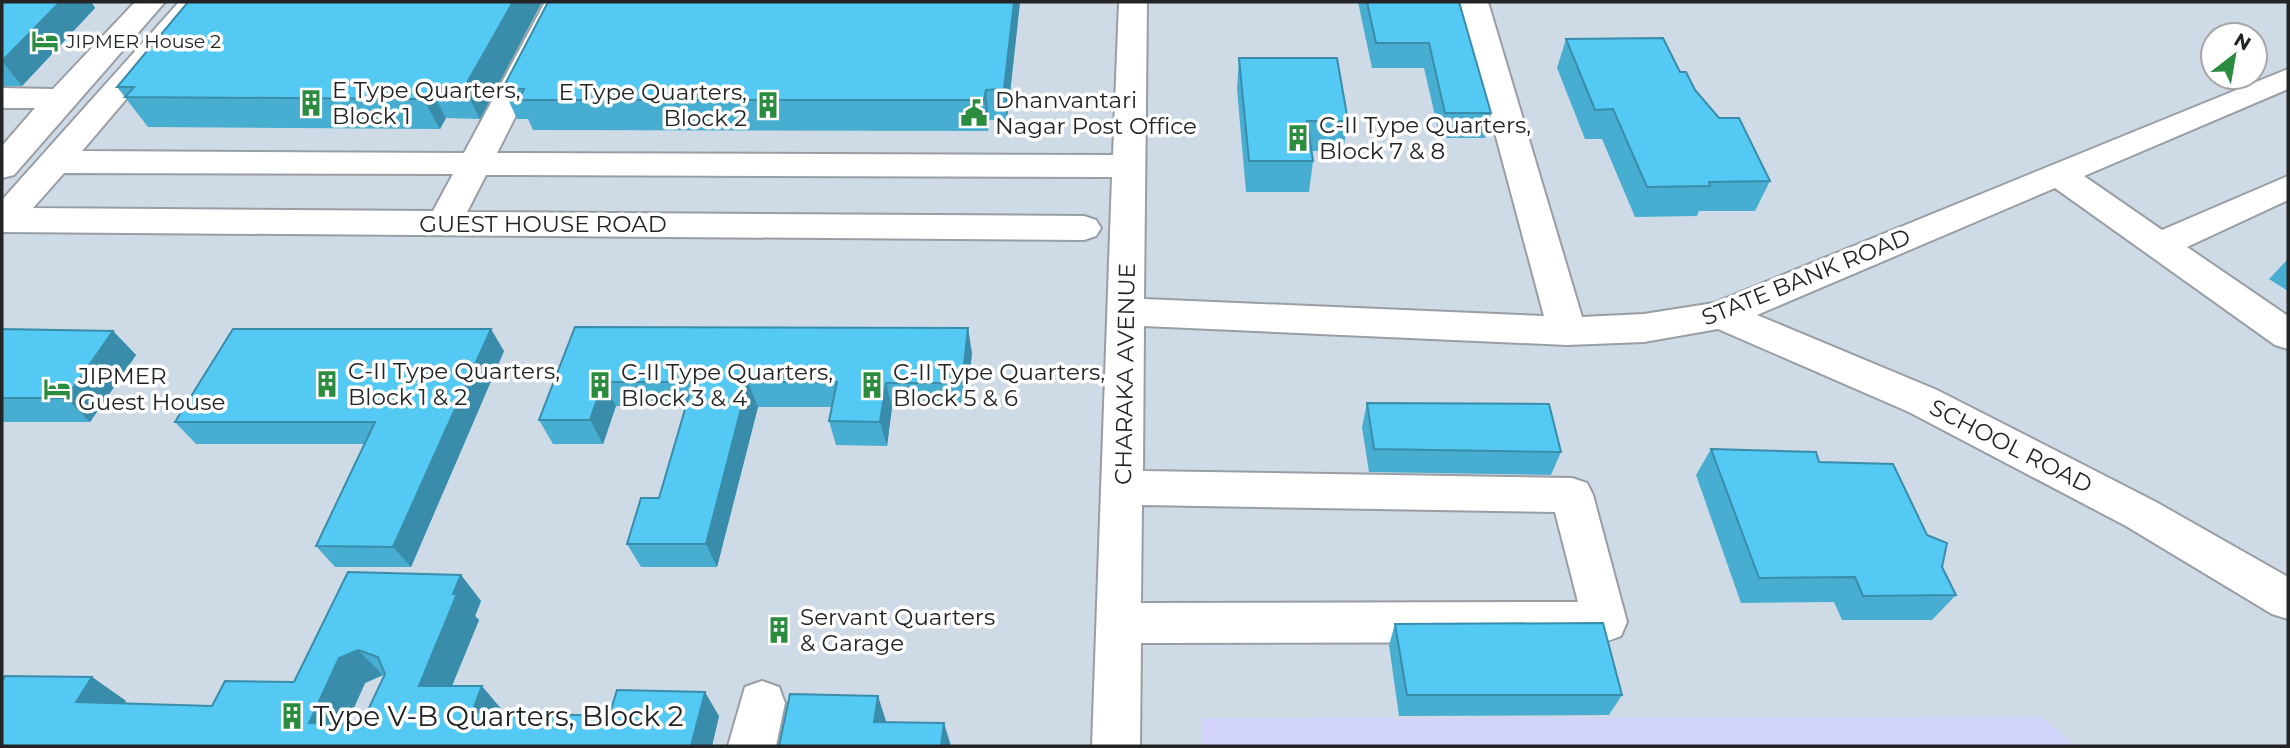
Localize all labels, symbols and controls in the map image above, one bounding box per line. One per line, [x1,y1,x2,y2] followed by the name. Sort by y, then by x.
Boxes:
[2199,21,2269,91] north arrow
[30,26,60,56] hotel icon: JIPMER House 2
[2230,28,2255,56] text: N
[65,30,221,53] place label: JIPMER House 2
[332,76,521,130] place label: E Type Quarters, Block 1
[558,78,747,132] place label: E Type Quarters, Block 2
[995,86,1197,140] place label: Dhanvantari Nagar Post Office
[296,88,326,118] building icon: E Type Quarters, Block 1
[753,90,783,120] building icon: E Type Quarters, Block 2
[959,98,989,128] public building icon: Dhanvantari Nagar Post Office
[1319,111,1531,165] place label: C-II Type Quarters, Block 7 & 8
[1283,123,1313,153] building icon: C-II Type Quarters, Block 7 & 8
[419,210,667,238] street label: GUEST HOUSE ROAD
[1698,222,1914,332] street label: STATE BANK ROAD
[1109,263,1141,485] street label: CHARAKA AVENUE
[348,357,560,411] place label: C-II Type Quarters, Block 1 & 2
[621,358,833,412] place label: C-II Type Quarters, Block 3 & 4
[893,358,1105,412] place label: C-II Type Quarters, Block 5 & 6
[77,362,225,416] place label: JIPMER Guest House
[312,369,342,399] building icon: C-II Type Quarters, Block 1 & 2
[585,370,615,400] building icon: C-II Type Quarters, Block 3 & 4
[857,370,887,400] building icon: C-II Type Quarters, Block 5 & 6
[42,374,72,404] hotel icon: JIPMER Guest House
[1925,393,2097,499] street label: SCHOOL ROAD
[800,603,995,657] place label: Servant Quarters & Garage
[764,615,794,645] building icon: Servant Quarters & Garage
[313,699,684,733] place label: Type V-B Quarters, Block 2
[277,701,307,731] building icon: Type V-B Quarters, Block 2

